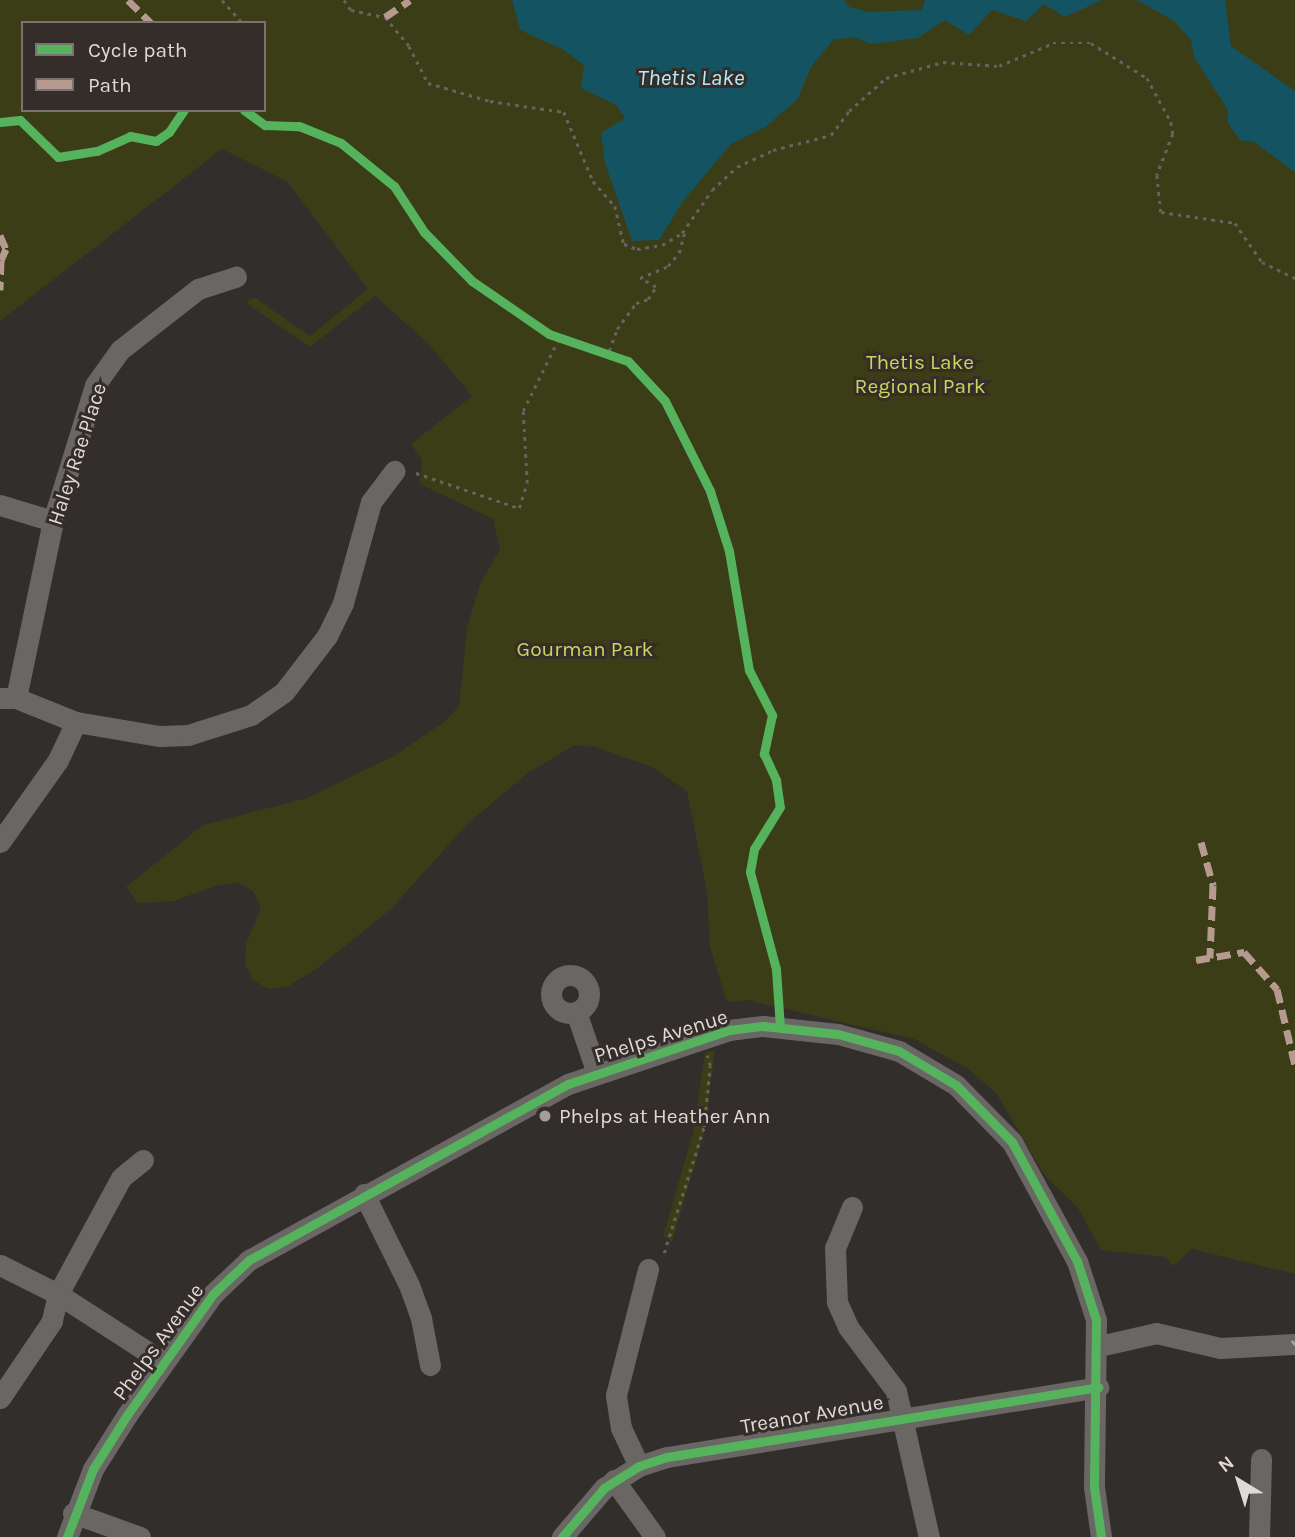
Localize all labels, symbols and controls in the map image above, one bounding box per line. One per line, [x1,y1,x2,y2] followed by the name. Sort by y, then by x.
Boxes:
[21,21,266,112] legend
[88,38,188,62] text: Cycle path
[638,64,744,92] water label: Thetis Lake
[88,73,132,97] text: Path
[855,349,985,399] park label: Thetis Lake Regional Park
[42,380,112,528] street label: Haley Rae Place
[517,636,653,662] park label: Gourman Park
[591,1004,731,1068] street label: Phelps Avenue
[559,1103,770,1129] place label: Phelps at Heather Ann
[537,1108,553,1124] marker: Phelps at Heather Ann
[107,1279,209,1405] street label: Phelps Avenue
[739,1389,885,1439] street label: Treanor Avenue
[1204,1446,1274,1516] north arrow
[1214,1452,1238,1477] text: N

